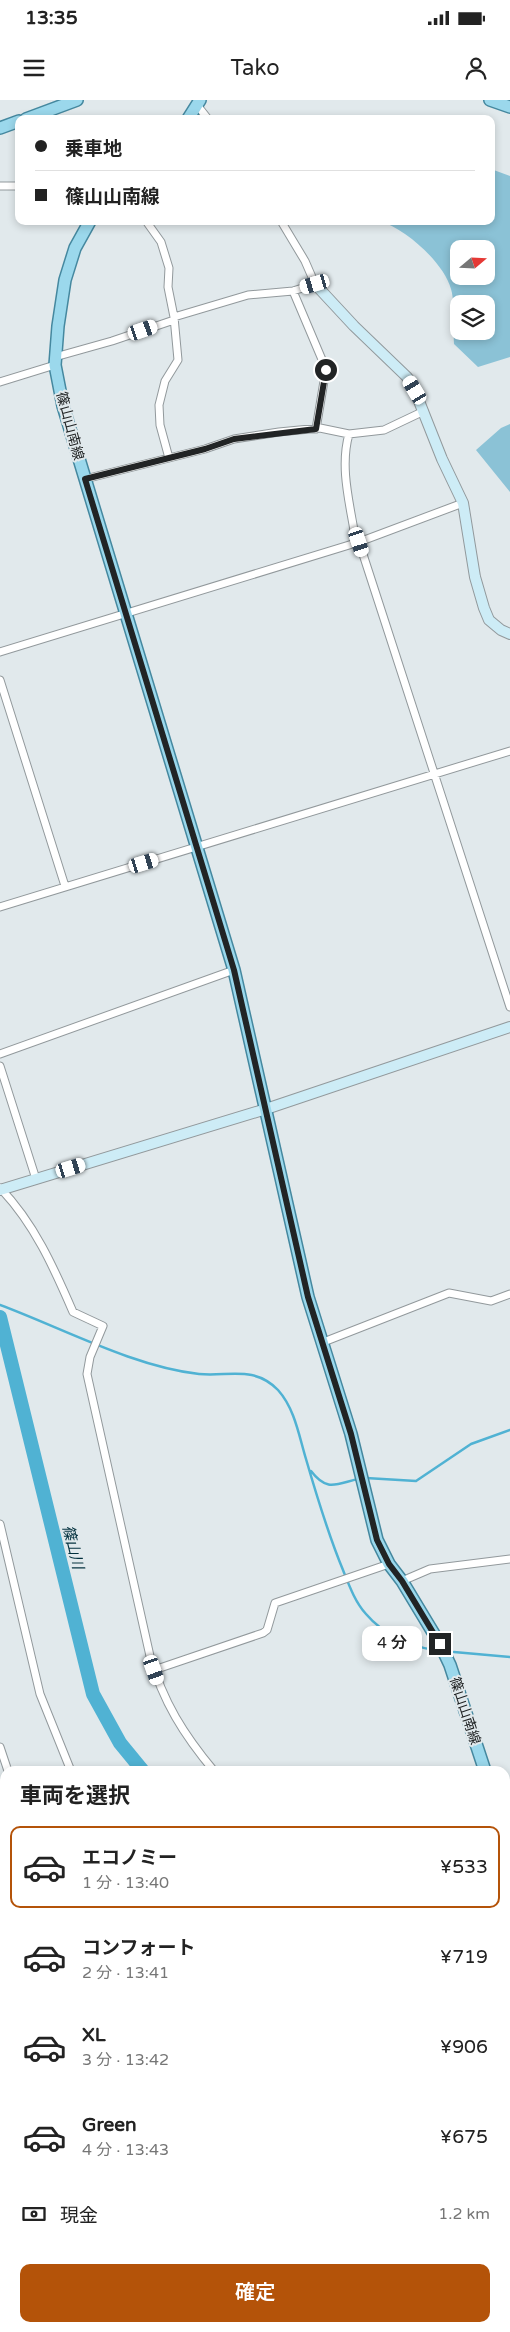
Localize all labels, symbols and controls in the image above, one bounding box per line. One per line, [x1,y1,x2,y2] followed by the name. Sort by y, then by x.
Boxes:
[25,7,78,29] text: 13:35
[20,54,48,82] icon: menu
[462,54,490,82] icon: person
[230,55,280,81] text: Tako
[65,138,122,160] text: 乗車地
[65,186,160,208] text: 篠山山南線
[450,240,495,285] north arrow
[450,240,495,340] map controls
[298,273,331,295] car
[450,295,495,340] button: layers
[126,318,159,342] car
[315,359,337,381] route start
[400,373,429,407] car
[53,390,87,462] street label: 篠山山南線
[347,525,370,559] car
[127,851,160,875] car
[54,1156,87,1180] car
[59,1523,88,1573] water label: 篠山川
[362,1626,422,1662] callout: 4 分
[377,1633,407,1653] text: 4 分
[429,1633,451,1655] route end
[142,1653,165,1687] car
[446,1675,484,1747] street label: 篠山山南線
[20,1783,130,1809] text: 車両を選択
[22,1845,67,1890] icon: car
[82,1847,177,1869] text: エコノミー
[440,1856,488,1878] text: ¥533
[82,1873,169,1893] text: 1 分 · 13:40
[22,1935,67,1980] icon: car
[82,1937,195,1959] text: コンフォート
[440,1946,488,1968] text: ¥719
[82,1963,169,1983] text: 2 分 · 13:41
[82,2024,106,2046] text: XL
[22,2025,67,2070] icon: car
[440,2036,488,2058] text: ¥906
[82,2050,169,2070] text: 3 分 · 13:42
[82,2114,136,2136] text: Green
[22,2115,67,2160] icon: car
[440,2126,488,2148] text: ¥675
[82,2140,169,2160] text: 4 分 · 13:43
[20,2200,48,2228] icon: cash
[438,2204,490,2224] text: 1.2 km
[60,2205,98,2227] text: 現金
[20,2264,490,2322] button: 確定

